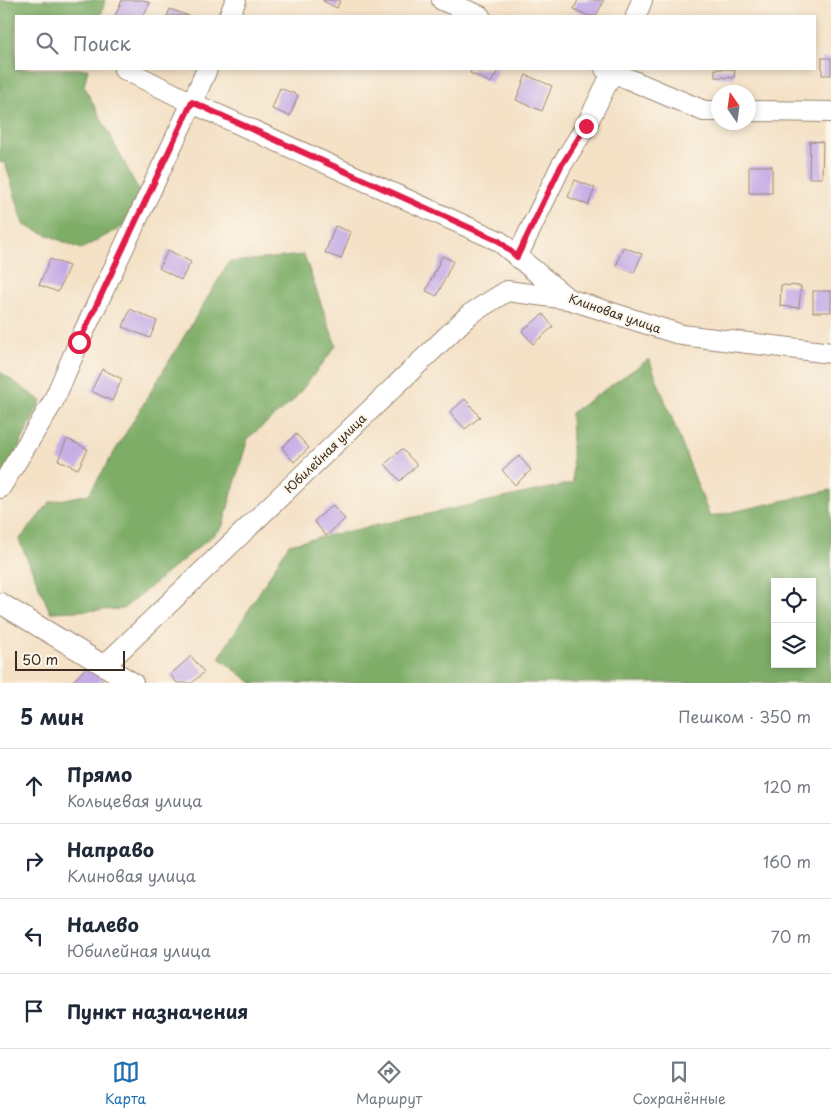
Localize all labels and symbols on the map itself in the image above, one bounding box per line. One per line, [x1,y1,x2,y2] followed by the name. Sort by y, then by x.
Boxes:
[711,85,756,130] north arrow
[575,115,598,138] route end
[566,289,664,337] street label: Клиновая улица
[68,331,91,354] route start
[280,409,370,497] street label: Юбилейная улица
[15,648,125,671] scale bar

